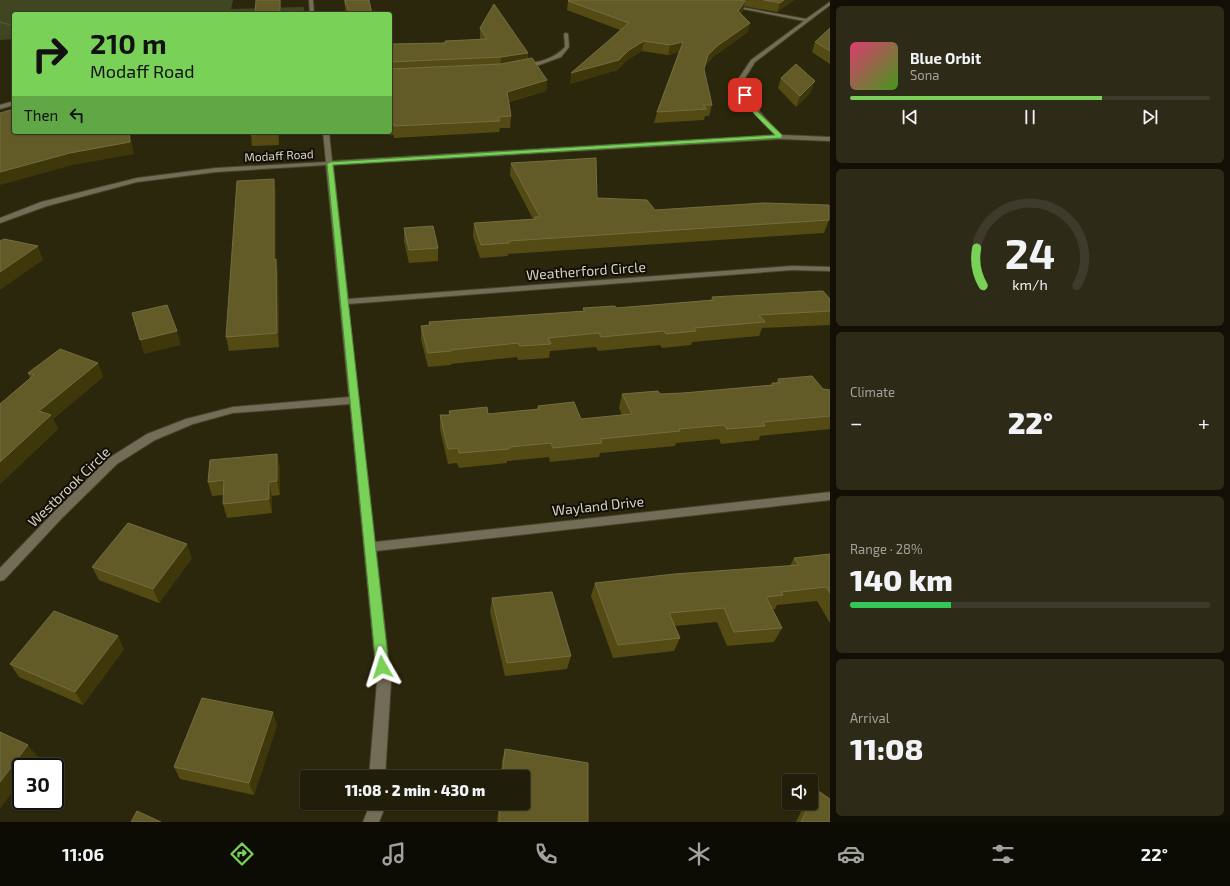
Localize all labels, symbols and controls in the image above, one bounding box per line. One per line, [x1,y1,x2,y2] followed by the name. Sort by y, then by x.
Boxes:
[90,26,167,60] text: 210 m
[24,28,76,80] icon: right
[910,49,981,67] text: Blue Orbit
[90,60,194,82] text: Modaff Road
[910,67,939,83] text: Sona
[728,78,762,112] pin
[734,84,756,106] icon: arrive
[66,104,88,126] icon: left
[24,106,58,124] text: Then
[899,106,921,128] icon: previous
[1019,106,1041,128] icon: pause
[1139,106,1161,128] icon: next
[244,146,314,164] street label: Modaff Road
[1005,227,1055,277] text: 24
[526,258,646,283] street label: Weatherford Circle
[1012,275,1048,292] text: km/h
[850,384,895,400] text: Climate
[1008,404,1053,440] text: 22°
[850,409,863,435] text: −
[1198,409,1210,435] text: +
[24,443,113,530] street label: Westbrook Circle
[551,492,645,519] street label: Wayland Drive
[850,541,923,557] text: Range · 28%
[850,561,953,597] text: 140 km
[361,646,403,688] position arrow
[850,710,890,726] text: Arrival
[850,730,923,766] text: 11:08
[12,758,64,810] speed limit sign: 30
[782,774,818,810] map controls
[782,774,818,810] button: sound
[345,781,485,799] text: 11:08 · 2 min · 430 m
[228,840,256,868] icon: directions
[380,840,408,868] icon: music
[532,840,560,868] icon: phone
[685,840,713,868] icon: climate
[837,840,865,868] icon: car
[989,840,1017,868] icon: filters
[62,843,104,865] text: 11:06
[1141,843,1168,865] text: 22°

